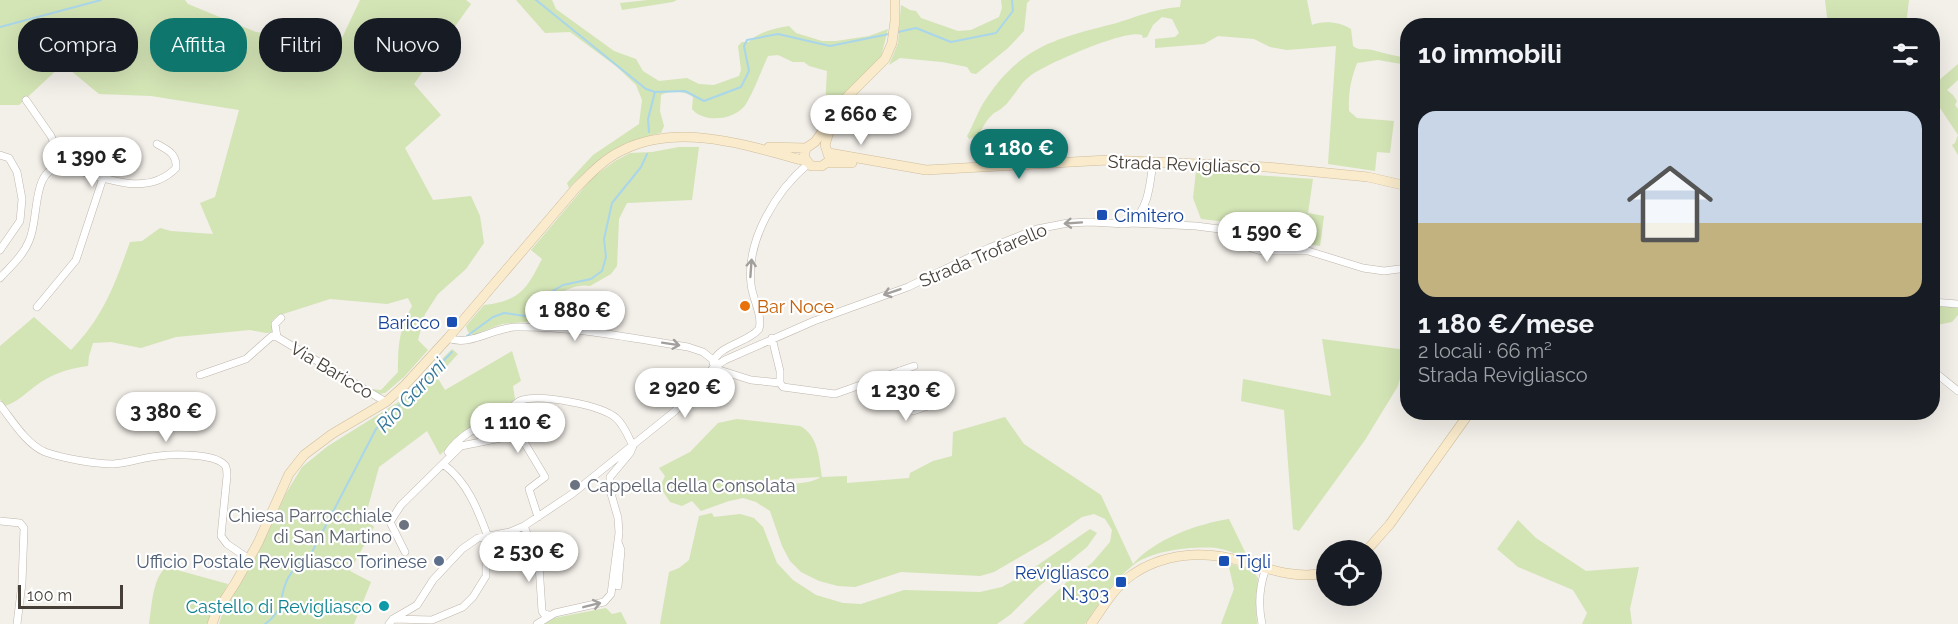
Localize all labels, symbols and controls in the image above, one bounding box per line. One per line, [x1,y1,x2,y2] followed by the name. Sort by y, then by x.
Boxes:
[18,18,138,72] chip: Compra
[150,18,247,72] chip: Affitta
[259,18,342,72] chip: Filtri
[354,18,461,72] chip: Nuovo
[1889,38,1922,71] icon: filters
[1418,39,1562,69] text: 10 immobili
[806,95,916,146] pin: 2 660 €
[824,102,898,126] text: 2 660 €
[964,129,1074,180] pin: 1 180 €
[984,136,1054,160] text: 1 180 €
[37,137,147,188] pin: 1 390 €
[57,144,127,168] text: 1 390 €
[1616,150,1724,258] icon: home
[1107,151,1261,177] street label: Strada Revigliasco
[1114,205,1184,226] place label: Cimitero
[1095,208,1109,222] marker: Cimitero
[1212,212,1322,263] pin: 1 590 €
[1064,218,1084,229] one-way arrow
[916,219,1050,291] street label: Strada Trofarello
[1232,219,1302,243] text: 1 590 €
[746,259,757,279] one-way arrow
[883,288,902,299] one-way arrow
[520,291,630,342] pin: 1 880 €
[757,296,835,317] place label: Bar Noce
[539,298,611,322] text: 1 880 €
[738,299,752,313] marker: Bar Noce
[1418,309,1594,339] text: 1 180 €/mese
[378,312,440,333] place label: Baricco
[445,315,459,329] marker: Baricco
[287,337,377,403] street label: Via Baricco
[661,338,680,349] one-way arrow
[1418,339,1552,363] text: 2 locali · 66 m²
[371,353,452,437] water label: Rio Garoni
[1418,363,1588,387] text: Strada Revigliasco
[630,368,740,419] pin: 2 920 €
[851,371,961,422] pin: 1 230 €
[649,375,721,399] text: 2 920 €
[871,378,941,402] text: 1 230 €
[111,392,221,443] pin: 3 380 €
[130,399,202,423] text: 3 380 €
[463,403,573,454] pin: 1 110 €
[484,410,552,434] text: 1 110 €
[587,475,796,496] place label: Cappella della Consolata
[568,478,582,492] marker: Cappella della Consolata
[228,505,392,547] place label: Chiesa Parrocchiale di San Martino
[397,518,411,532] marker: Chiesa Parrocchiale di San Martino
[474,532,584,583] pin: 2 530 €
[493,539,565,563] text: 2 530 €
[1316,540,1382,606] map controls
[1316,540,1382,606] button: locate
[136,551,427,572] place label: Ufficio Postale Revigliasco Torinese
[1236,551,1271,572] place label: Tigli
[432,554,446,568] marker: Ufficio Postale Revigliasco Torinese
[1217,554,1231,568] marker: Tigli
[1015,562,1109,604] place label: Revigliasco N.303
[1114,575,1128,589] marker: Revigliasco N.303
[18,582,123,610] scale bar
[27,586,72,605] text: 100 m
[186,596,372,617] place label: Castello di Revigliasco
[377,599,391,613] marker: Castello di Revigliasco
[582,599,601,611] one-way arrow

